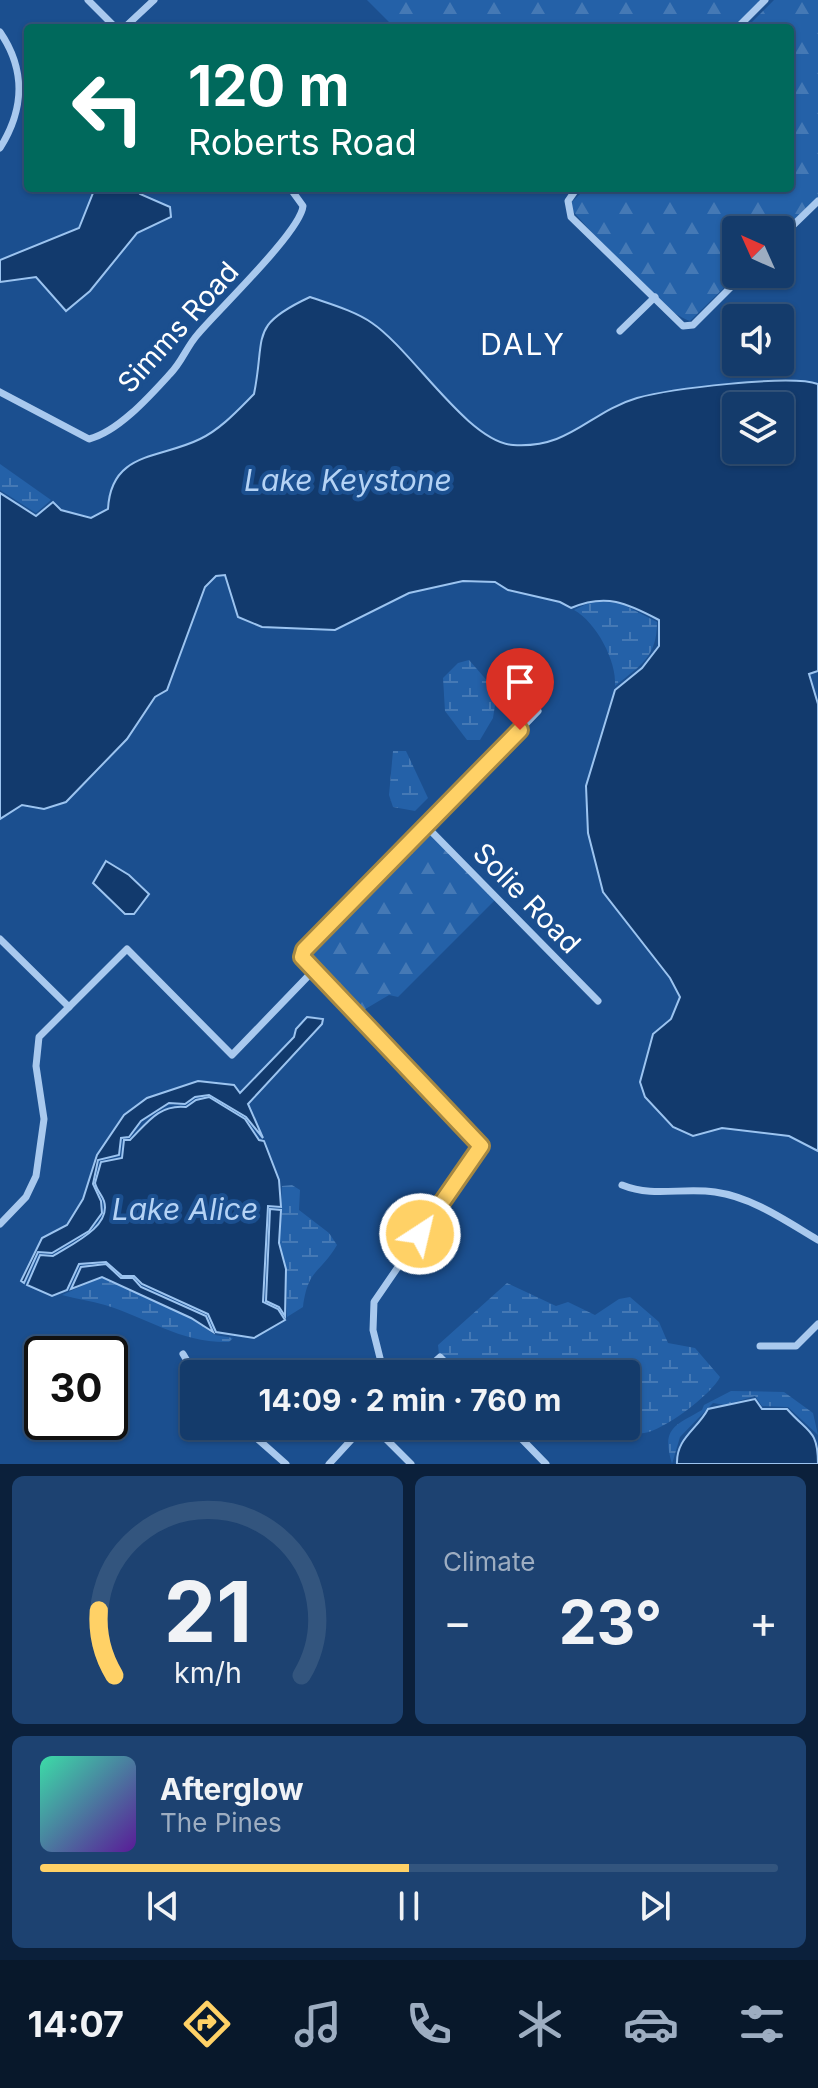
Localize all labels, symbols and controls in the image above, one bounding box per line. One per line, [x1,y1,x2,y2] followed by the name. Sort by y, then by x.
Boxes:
[188,52,350,120] text: 120 m
[56,56,160,160] icon: left
[188,120,417,164] text: Roberts Road
[722,216,794,288] north arrow
[722,216,794,464] map controls
[110,255,246,399] street label: Simms Road
[722,304,794,376] button: sound
[480,326,566,362] district label: DALY
[722,392,794,464] button: layers
[244,462,452,498] water label: Lake Keystone
[486,648,554,730] pin
[498,660,542,704] icon: arrive
[466,836,588,960] street label: Solie Road
[112,1191,258,1227] water label: Lake Alice
[378,1192,462,1276] position arrow
[24,1336,128,1440] speed limit sign: 30
[259,1382,561,1418] text: 14:09 · 2 min · 760 m
[443,1546,535,1577] text: Climate
[163,1561,252,1662] text: 21
[559,1586,662,1658] text: 23°
[443,1595,472,1649] text: −
[749,1595,778,1649] text: +
[174,1655,241,1690] text: km/h
[160,1771,304,1807] text: Afterglow
[160,1807,282,1838] text: The Pines
[141,1884,185,1928] icon: previous
[387,1884,431,1928] icon: pause
[633,1884,677,1928] icon: next
[179,1996,235,2052] icon: directions
[290,1996,346,2052] icon: music
[401,1996,457,2052] icon: phone
[512,1996,568,2052] icon: climate
[623,1996,679,2052] icon: car
[734,1996,790,2052] icon: filters
[28,2002,124,2046] text: 14:07

